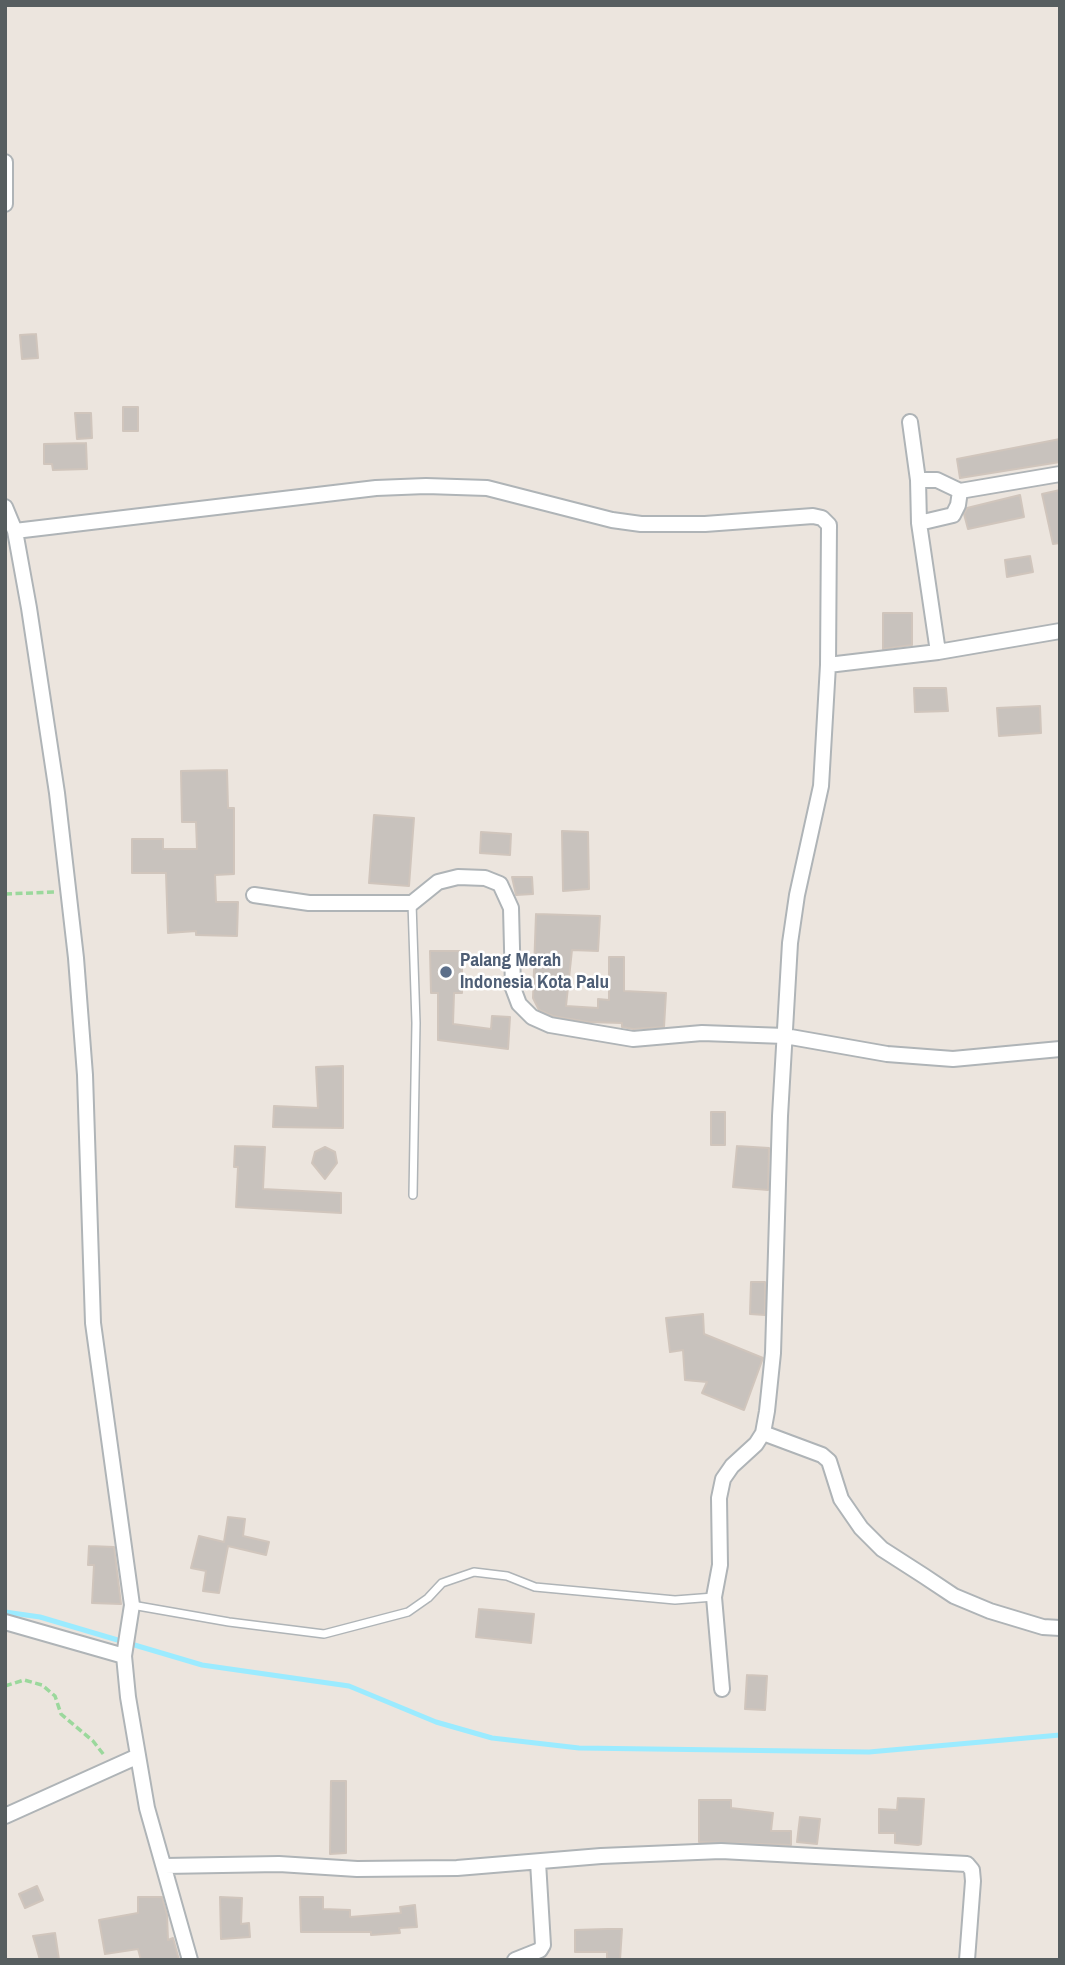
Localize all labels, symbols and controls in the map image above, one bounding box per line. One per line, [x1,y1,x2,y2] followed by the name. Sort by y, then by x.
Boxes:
[460,950,609,994] place label: Palang Merah Indonesia Kota Palu
[438,964,454,980] marker: Palang Merah Indonesia Kota Palu

